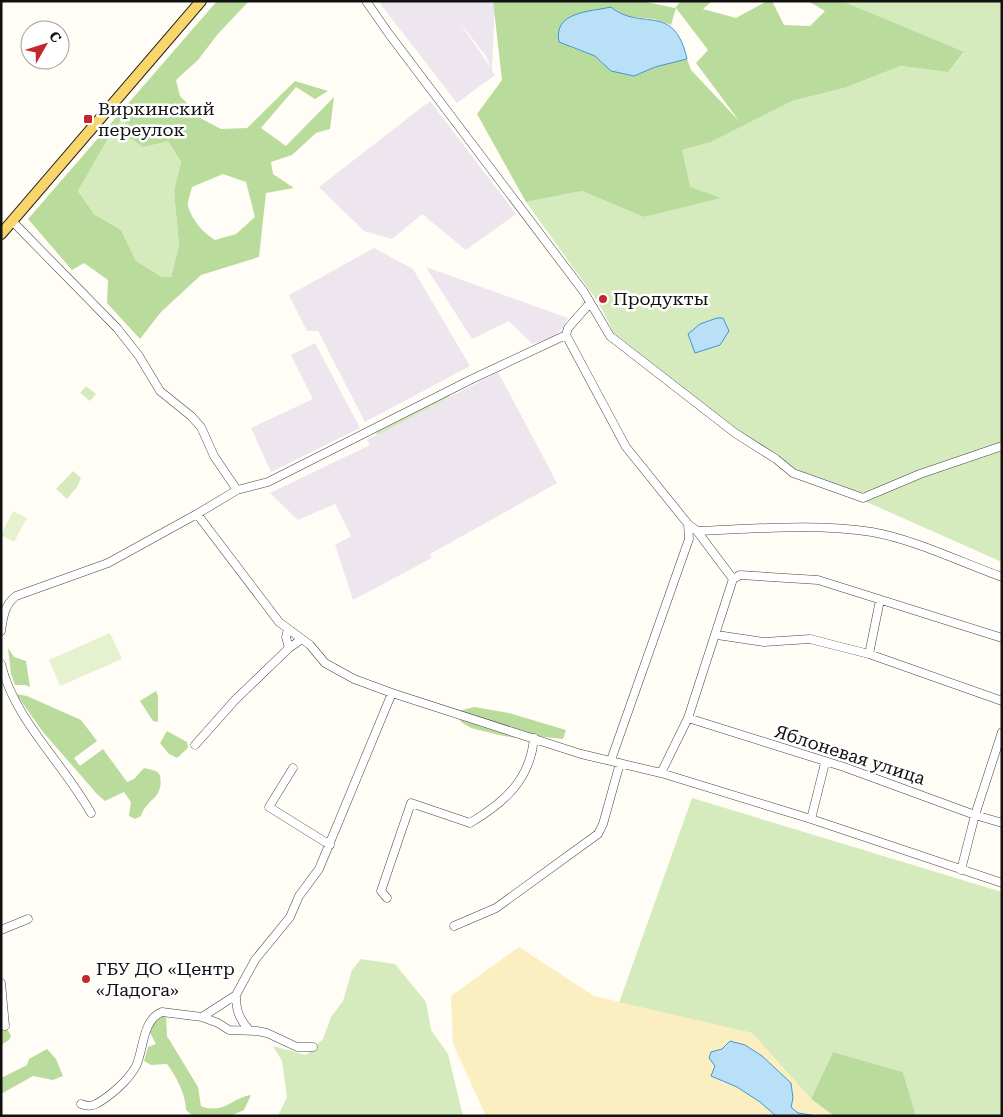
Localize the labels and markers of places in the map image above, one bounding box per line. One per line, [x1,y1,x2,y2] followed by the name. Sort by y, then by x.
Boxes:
[98,98,215,140] place label: Виркинский переулок
[82,113,94,125] marker: Виркинский переулок
[613,288,709,309] place label: Продукты
[597,293,609,305] marker: Продукты
[96,958,235,1000] place label: ГБУ ДО «Центр «Ладога»
[80,973,92,985] marker: ГБУ ДО «Центр «Ладога»

